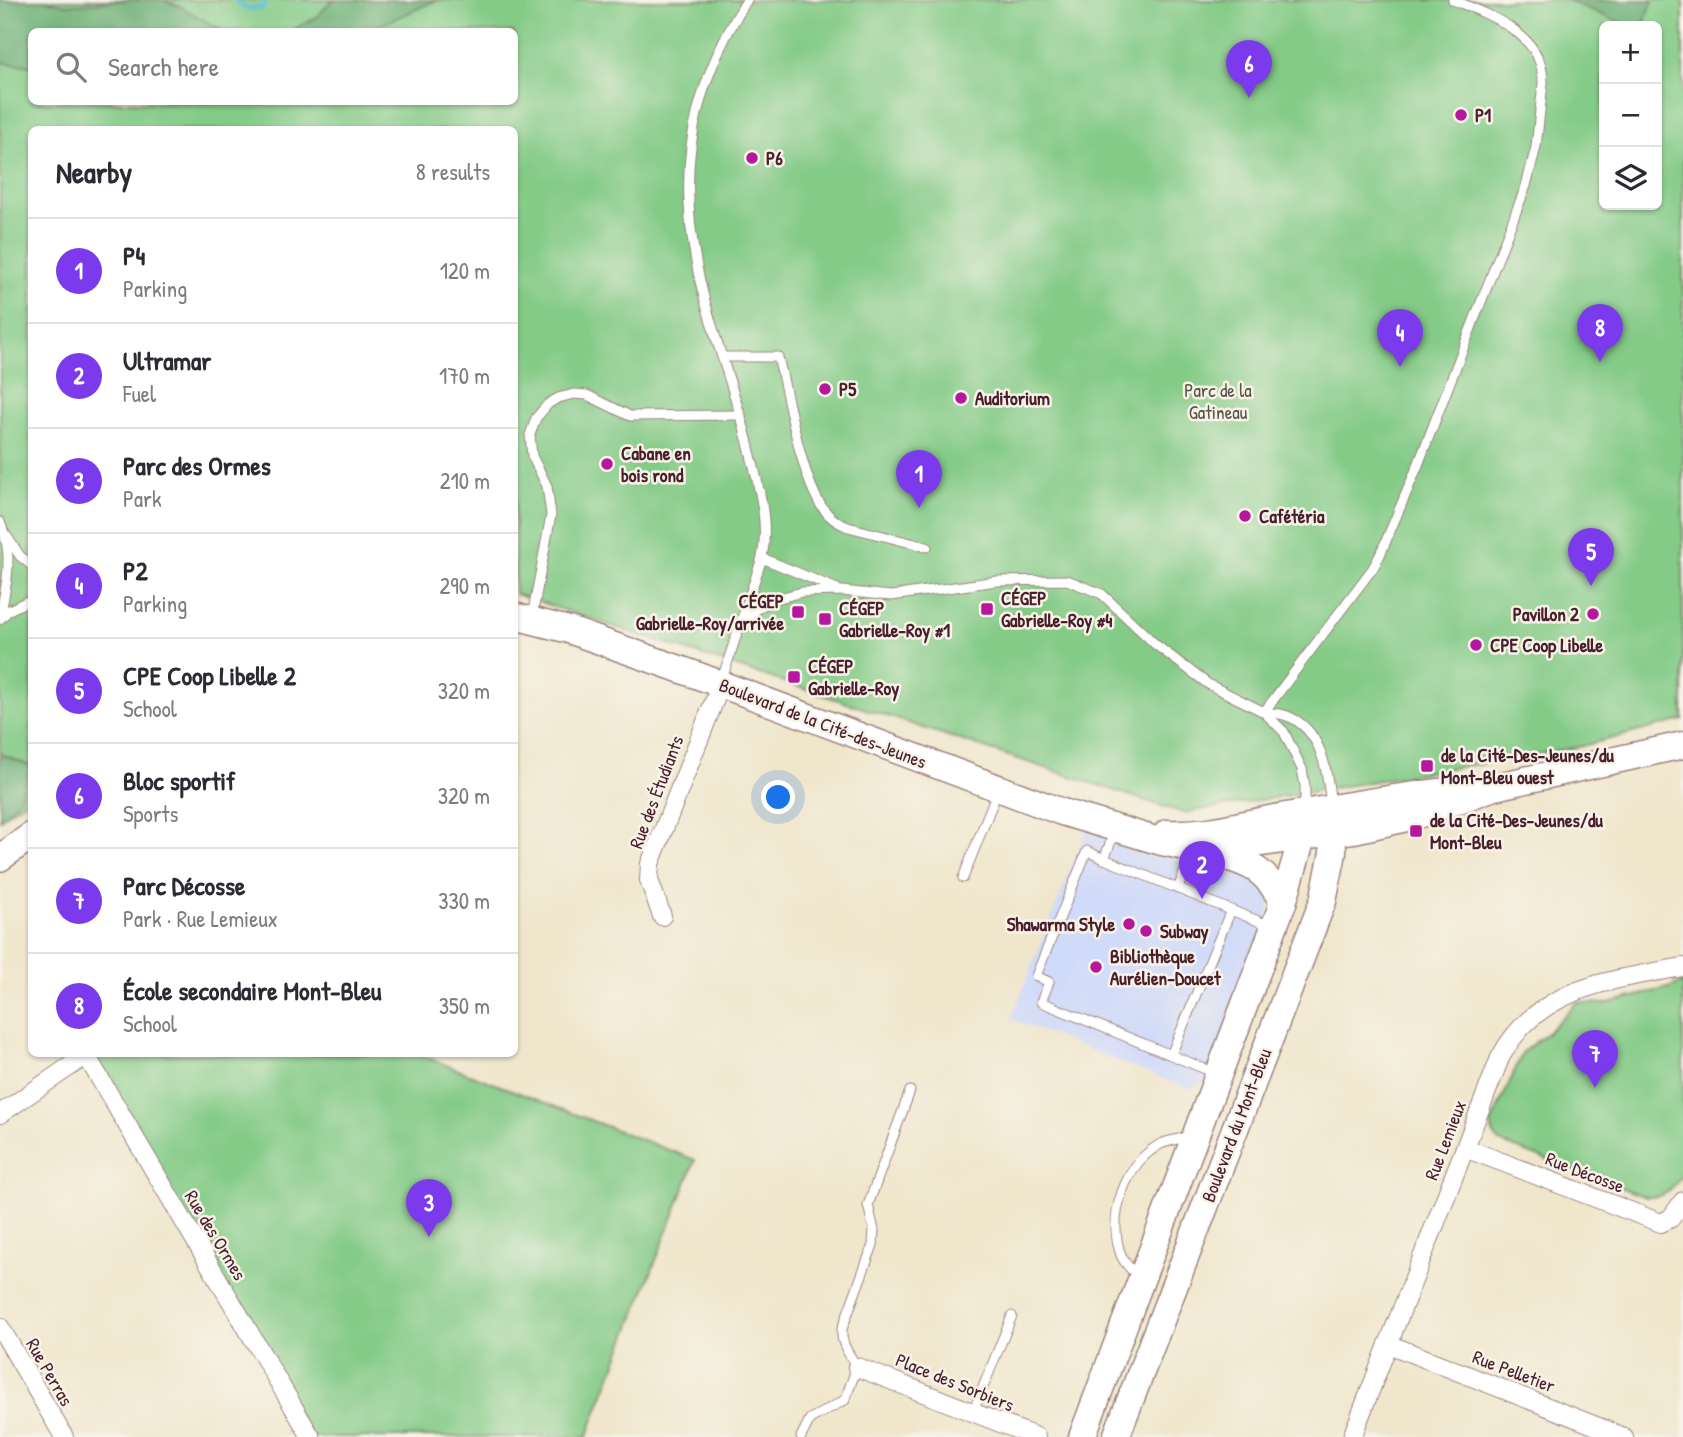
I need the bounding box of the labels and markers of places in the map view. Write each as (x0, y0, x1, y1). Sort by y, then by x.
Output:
pin: 6 (1226, 40, 1272, 98)
place label: P1 (1475, 102, 1491, 128)
marker: P1 (1453, 107, 1469, 123)
place label: P6 (766, 145, 783, 171)
marker: P6 (744, 150, 760, 166)
pin: 8 (1577, 304, 1623, 362)
pin: 4 (1377, 309, 1423, 367)
place label: P5 (839, 376, 857, 402)
marker: P5 (817, 381, 833, 397)
place label: Auditorium (975, 385, 1050, 411)
marker: Auditorium (953, 390, 969, 406)
place label: Cabane en bois rond (621, 440, 691, 488)
pin: 1 (896, 450, 942, 508)
marker: Cabane en bois rond (599, 456, 615, 472)
place label: Cafétéria (1259, 503, 1325, 529)
marker: Cafétéria (1237, 508, 1253, 524)
pin: 5 (1568, 528, 1614, 586)
place label: CÉGEP Gabrielle-Roy #4 (1001, 585, 1112, 634)
place label: CÉGEP Gabrielle-Roy/arrivée (636, 588, 784, 637)
place label: CÉGEP Gabrielle-Roy #1 (839, 595, 950, 644)
marker: CÉGEP Gabrielle-Roy #4 (979, 601, 995, 617)
place label: Pavillon 2 (1513, 601, 1579, 627)
marker: CÉGEP Gabrielle-Roy/arrivée (790, 604, 806, 620)
marker: Pavillon 2 (1585, 606, 1601, 622)
marker: CÉGEP Gabrielle-Roy #1 (817, 611, 833, 627)
place label: CPE Coop Libelle (1490, 632, 1603, 659)
marker: CPE Coop Libelle (1468, 637, 1484, 653)
place label: CÉGEP Gabrielle-Roy (808, 653, 899, 702)
marker: CÉGEP Gabrielle-Roy (786, 669, 802, 685)
place label: de la Cité-Des-Jeunes/du Mont-Bleu ouest (1441, 742, 1614, 790)
marker: de la Cité-Des-Jeunes/du Mont-Bleu ouest (1419, 758, 1435, 774)
place label: de la Cité-Des-Jeunes/du Mont-Bleu (1430, 807, 1603, 855)
marker: de la Cité-Des-Jeunes/du Mont-Bleu (1408, 823, 1424, 839)
pin: 2 (1179, 841, 1225, 899)
place label: Shawarma Style (1007, 911, 1115, 938)
marker: Shawarma Style (1121, 916, 1137, 932)
place label: Subway (1160, 918, 1208, 945)
marker: Subway (1138, 923, 1154, 939)
place label: Bibliothèque Aurélien-Doucet (1110, 943, 1222, 991)
marker: Bibliothèque Aurélien-Doucet (1088, 959, 1104, 975)
pin: 7 (1572, 1030, 1618, 1088)
pin: 3 (406, 1179, 452, 1237)

